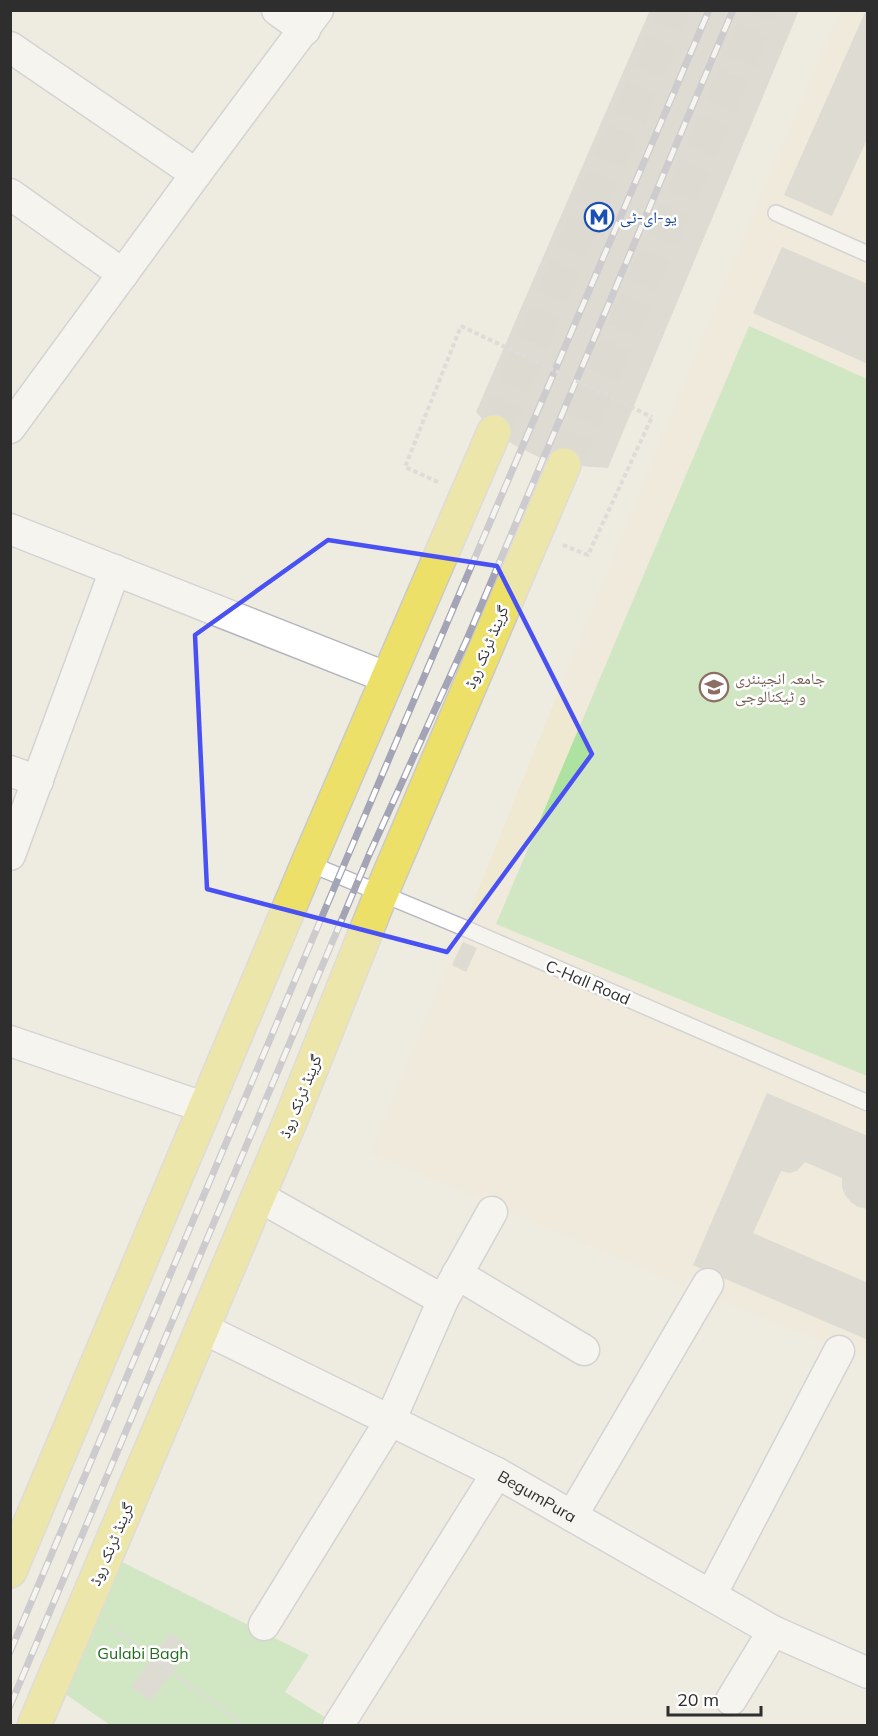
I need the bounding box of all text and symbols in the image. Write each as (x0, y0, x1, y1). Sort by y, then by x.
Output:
metro station icon: یو-ای-ٹی (583, 201, 615, 233)
place label: یو-ای-ٹی (620, 207, 677, 228)
street label: گرینڈ ٹرنک روڈ (460, 602, 513, 692)
place label: جامعہ انجینئری و ٹیکنالوجی (735, 668, 825, 707)
school or university icon: جامعہ انجینئری و ٹیکنالوجی (698, 671, 730, 703)
street label: C-Hall Road (543, 955, 633, 1009)
street label: گرینڈ ٹرنک روڈ (274, 1051, 326, 1141)
street label: BegumPura (494, 1466, 580, 1526)
street label: گرینڈ ٹرنک روڈ (85, 1499, 138, 1589)
park label: Gulabi Bagh (97, 1643, 189, 1663)
scale bar (668, 1679, 761, 1717)
text: 20 m (677, 1688, 719, 1711)

